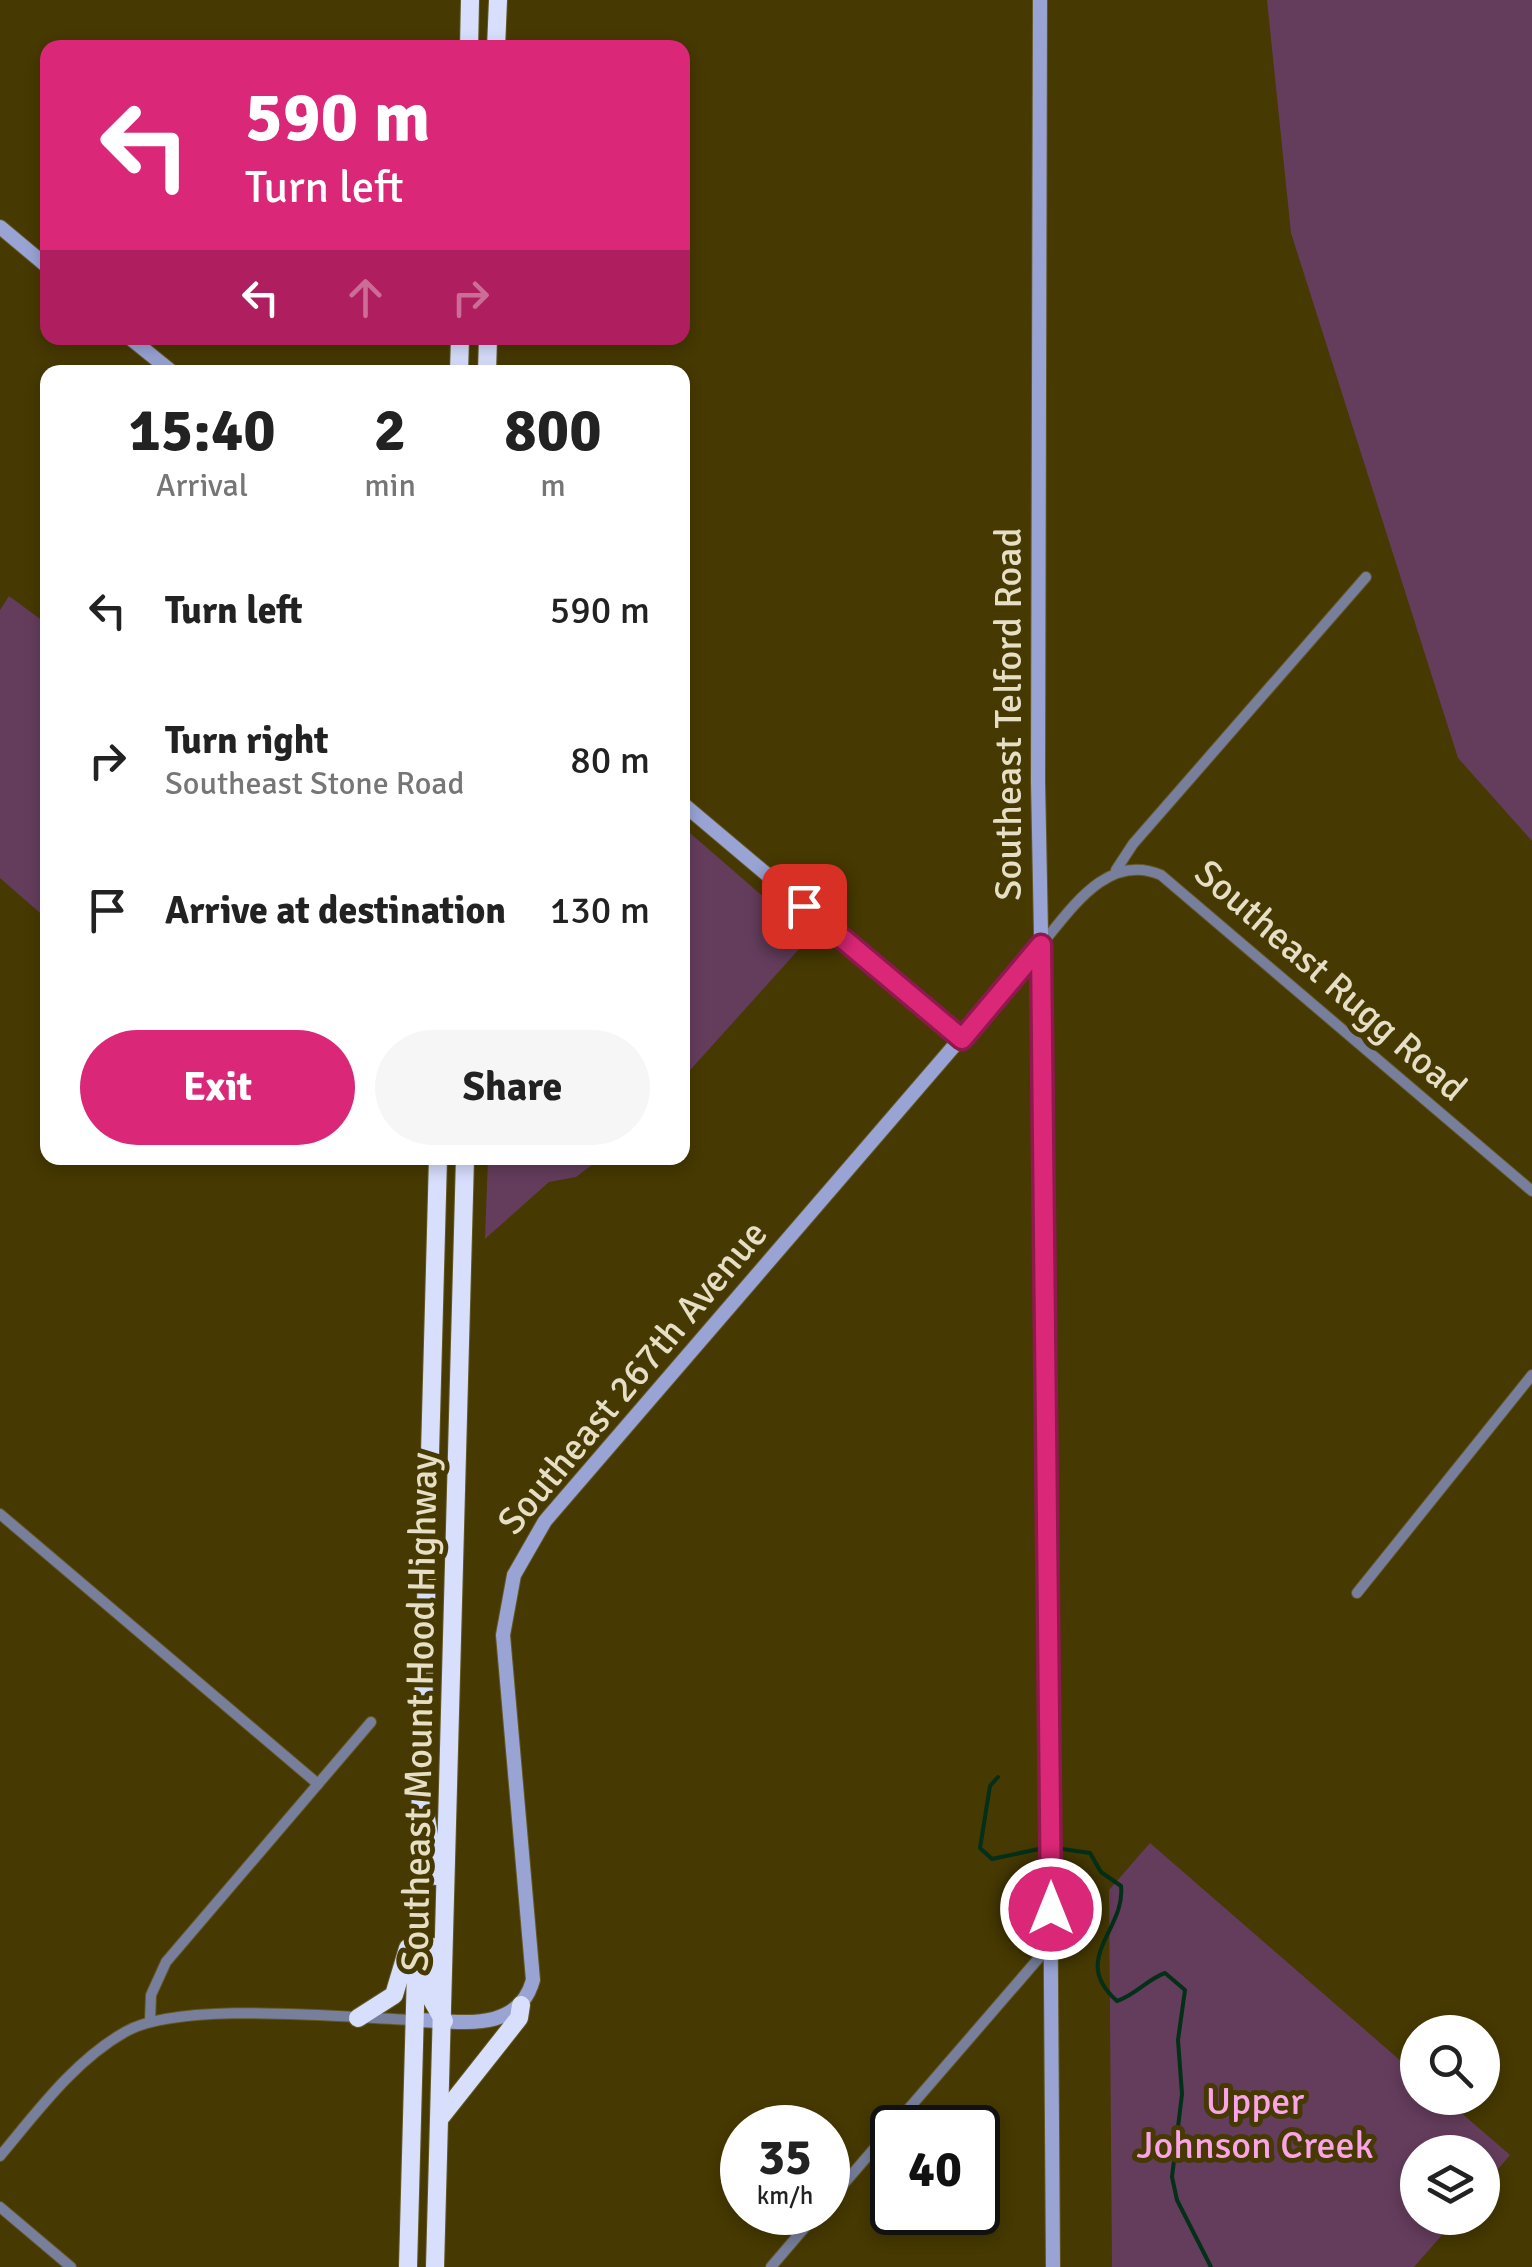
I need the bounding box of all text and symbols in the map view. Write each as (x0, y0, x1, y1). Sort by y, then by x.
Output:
text: 590 m (245, 74, 430, 160)
icon: left (80, 80, 210, 210)
text: Turn left (245, 160, 404, 215)
icon: left (233, 270, 288, 325)
icon: ahead (338, 270, 393, 325)
icon: right (443, 270, 498, 325)
text: 15:40 (128, 394, 276, 468)
text: 2 (374, 394, 406, 468)
text: 800 (504, 394, 602, 468)
text: Arrival (156, 466, 248, 505)
text: min (364, 466, 416, 505)
text: m (540, 466, 566, 505)
street label: Southeast Telford Road (985, 527, 1032, 901)
icon: left (80, 583, 135, 638)
text: Turn left (165, 587, 303, 634)
text: 590 m (550, 587, 650, 634)
text: Turn right (165, 717, 329, 764)
icon: right (80, 733, 135, 788)
text: 80 m (570, 737, 650, 784)
text: Southeast Stone Road (165, 764, 464, 803)
street label: Southeast Rugg Road (1185, 850, 1476, 1111)
pin (762, 864, 847, 949)
icon: arrive (777, 879, 832, 934)
icon: arrive (80, 883, 135, 938)
text: Arrive at destination (165, 887, 506, 934)
text: 130 m (550, 887, 650, 934)
button: Exit (80, 1030, 355, 1145)
button: Share (375, 1030, 650, 1145)
street label: Southeast 267th Avenue (487, 1211, 777, 1544)
street label: Southeast Mount Hood Highway (391, 1452, 448, 1972)
position arrow (999, 1857, 1103, 1961)
map controls (1400, 2015, 1500, 2235)
button: search (1400, 2015, 1500, 2115)
park label: Upper Johnson Creek (1136, 2078, 1374, 2169)
speed limit sign: 40 (870, 2105, 1000, 2235)
text: 35 (758, 2127, 812, 2189)
button: layers (1400, 2135, 1500, 2235)
text: km/h (757, 2180, 813, 2211)

